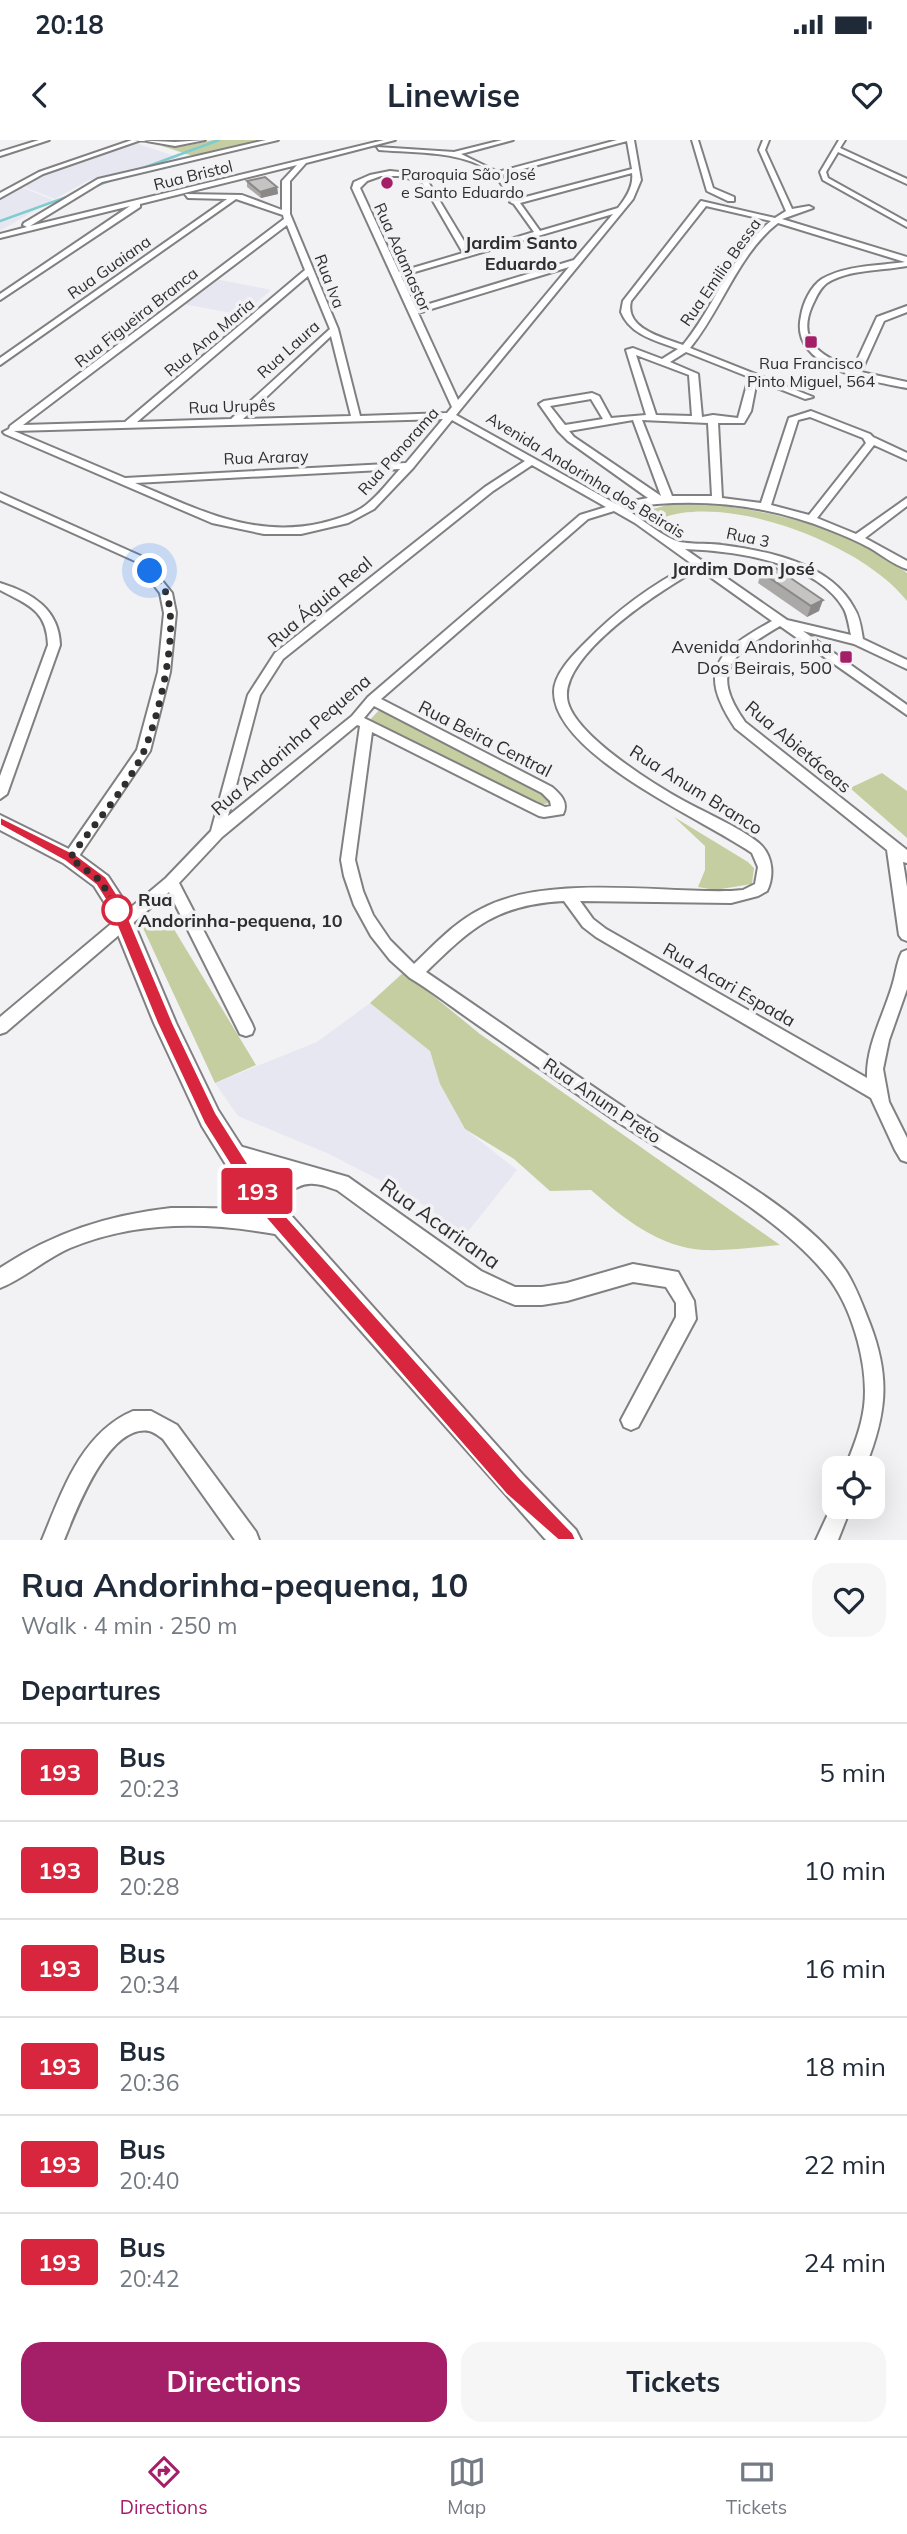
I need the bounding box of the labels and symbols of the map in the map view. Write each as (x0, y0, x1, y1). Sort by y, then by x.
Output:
street label: Rua Bristol (151, 156, 235, 194)
place label: Paroquia São José e Santo Eduardo (401, 164, 536, 202)
marker: Paroquia São José e Santo Eduardo (379, 175, 395, 191)
street label: Rua Adamastor (370, 200, 436, 315)
street label: Rua Emilio Bessa (675, 214, 765, 330)
street label: Rua Guaiana (64, 231, 154, 303)
district label: Jardim Santo Eduardo (465, 231, 577, 275)
street label: Rua Iva (311, 251, 349, 311)
street label: Rua Figueira Branca (70, 263, 202, 371)
street label: Rua Ana Maria (160, 293, 258, 381)
street label: Rua Laura (253, 316, 323, 382)
marker: Rua Francisco Pinto Miguel, 564 (803, 334, 819, 350)
place label: Rua Francisco Pinto Miguel, 564 (747, 353, 875, 391)
street label: Rua Urupês (188, 394, 276, 418)
street label: Rua Panorama (353, 403, 443, 499)
street label: Avenida Andorinha dos Beirais (483, 408, 689, 542)
street label: Rua Araray (223, 446, 309, 468)
street label: Rua 3 (725, 523, 771, 551)
street label: Rua Águia Real (263, 551, 377, 652)
your location (132, 553, 167, 588)
district label: Jardim Dom José (671, 557, 815, 580)
place label: Avenida Andorinha Dos Beirais, 500 (671, 635, 832, 679)
marker: Avenida Andorinha Dos Beirais, 500 (838, 649, 854, 665)
street label: Rua Andorinha Pequena (206, 669, 375, 820)
street label: Rua Beira Central (415, 695, 556, 782)
street label: Rua Abietáceas (740, 695, 856, 798)
street label: Rua Anum Branco (626, 740, 767, 840)
place label: Rua Andorinha-pequena, 10 (138, 888, 343, 932)
marker: Rua Andorinha-pequena, 10 (102, 895, 132, 925)
street label: Rua Acari Espada (659, 937, 800, 1032)
street label: Rua Anum Preto (539, 1053, 666, 1148)
line badge: 193 (217, 1168, 297, 1214)
street label: Rua Acarirana (376, 1172, 506, 1274)

